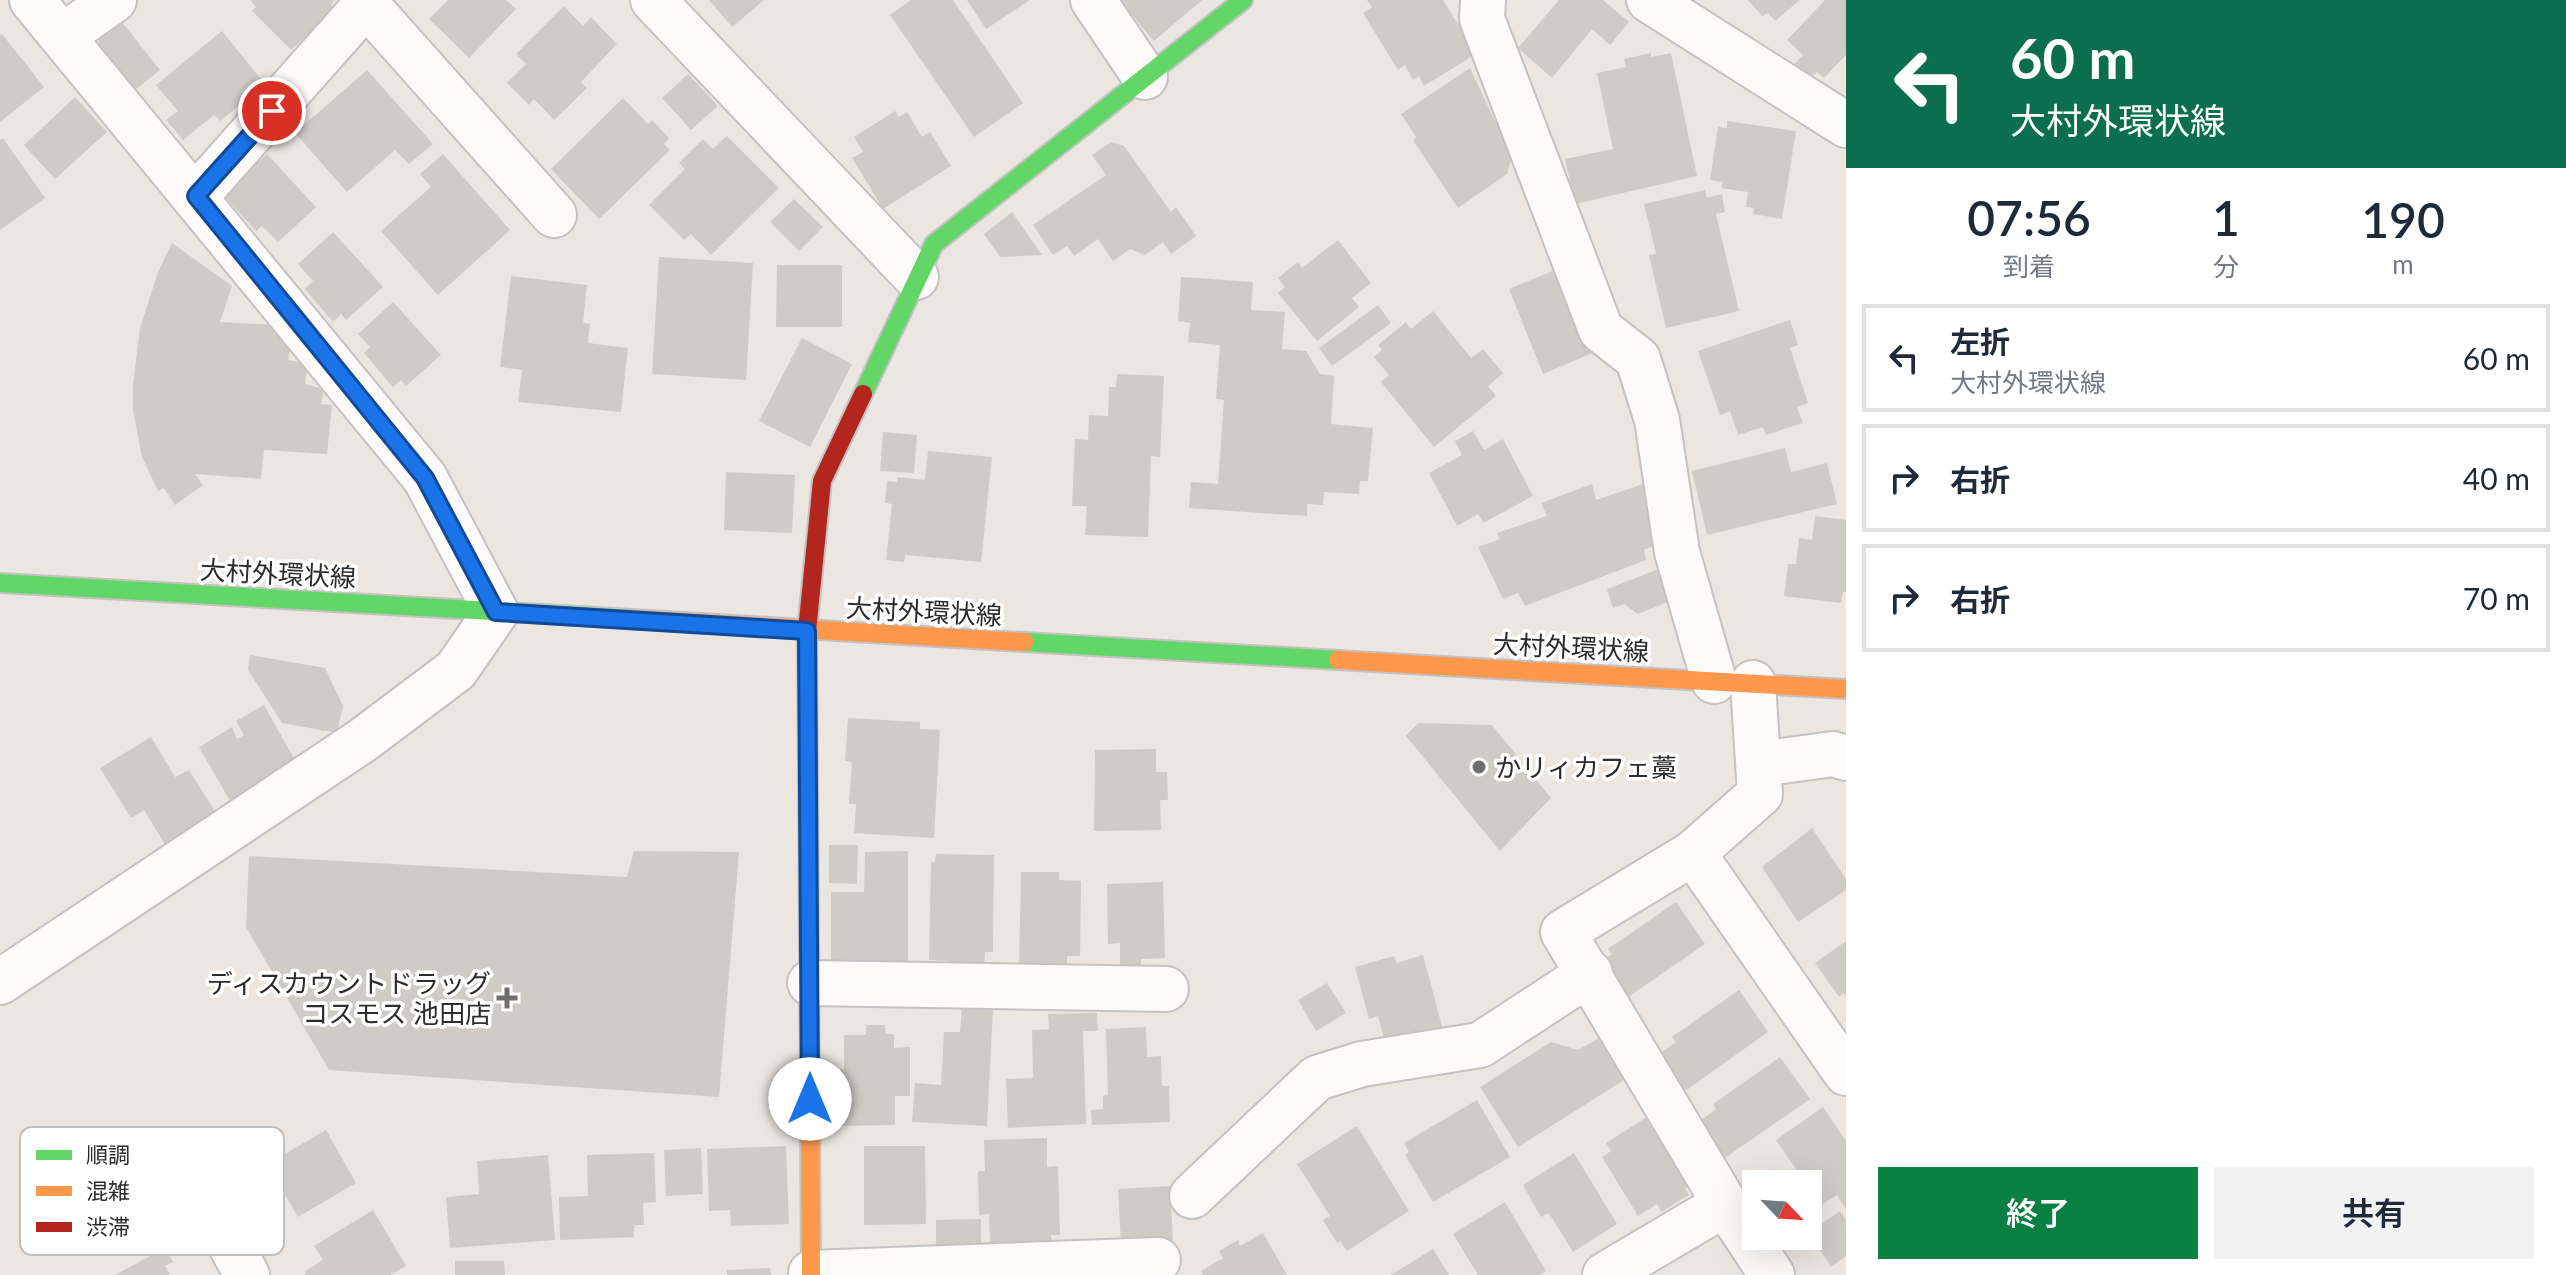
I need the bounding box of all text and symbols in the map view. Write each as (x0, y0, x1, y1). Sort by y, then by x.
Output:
text: 60 m (2010, 24, 2135, 91)
icon: left (1878, 32, 1982, 136)
pin (238, 77, 306, 145)
icon: arrive (250, 89, 294, 133)
text: 大村外環状線 (2010, 98, 2226, 142)
text: 07:56 (1967, 189, 2091, 246)
text: 1 (2212, 189, 2240, 246)
text: 190 (2361, 191, 2445, 248)
text: m (2392, 248, 2414, 280)
text: 到着 (2003, 250, 2055, 282)
text: 分 (2213, 250, 2239, 282)
text: 左折 (1950, 323, 2010, 359)
icon: left (1882, 336, 1926, 380)
text: 60 m (2463, 340, 2530, 376)
text: 大村外環状線 (1950, 366, 2106, 398)
icon: right (1882, 456, 1926, 500)
text: 40 m (2463, 460, 2530, 496)
text: 右折 (1950, 461, 2010, 497)
street label: 大村外環状線 (199, 553, 357, 593)
icon: right (1882, 576, 1926, 620)
text: 70 m (2463, 580, 2530, 616)
text: 右折 (1950, 581, 2010, 617)
street label: 大村外環状線 (845, 591, 1003, 631)
street label: 大村外環状線 (1492, 627, 1650, 667)
place label: かリィカフェ藁 (1495, 751, 1677, 783)
marker: かリィカフェ藁 (1470, 758, 1488, 776)
place label: ディスカウントドラッグ コスモス 池田店 (207, 967, 491, 1029)
marker: ディスカウントドラッグ コスモス 池田店 (498, 989, 516, 1007)
position arrow (768, 1057, 852, 1141)
legend (20, 1127, 284, 1255)
text: 順調 (86, 1141, 130, 1168)
button: 終了 (1878, 1167, 2198, 1259)
button: 共有 (2214, 1167, 2534, 1259)
north arrow (1742, 1170, 1822, 1250)
map controls (1742, 1170, 1822, 1250)
text: 混雑 (86, 1177, 130, 1204)
text: 渋滞 (86, 1213, 130, 1240)

